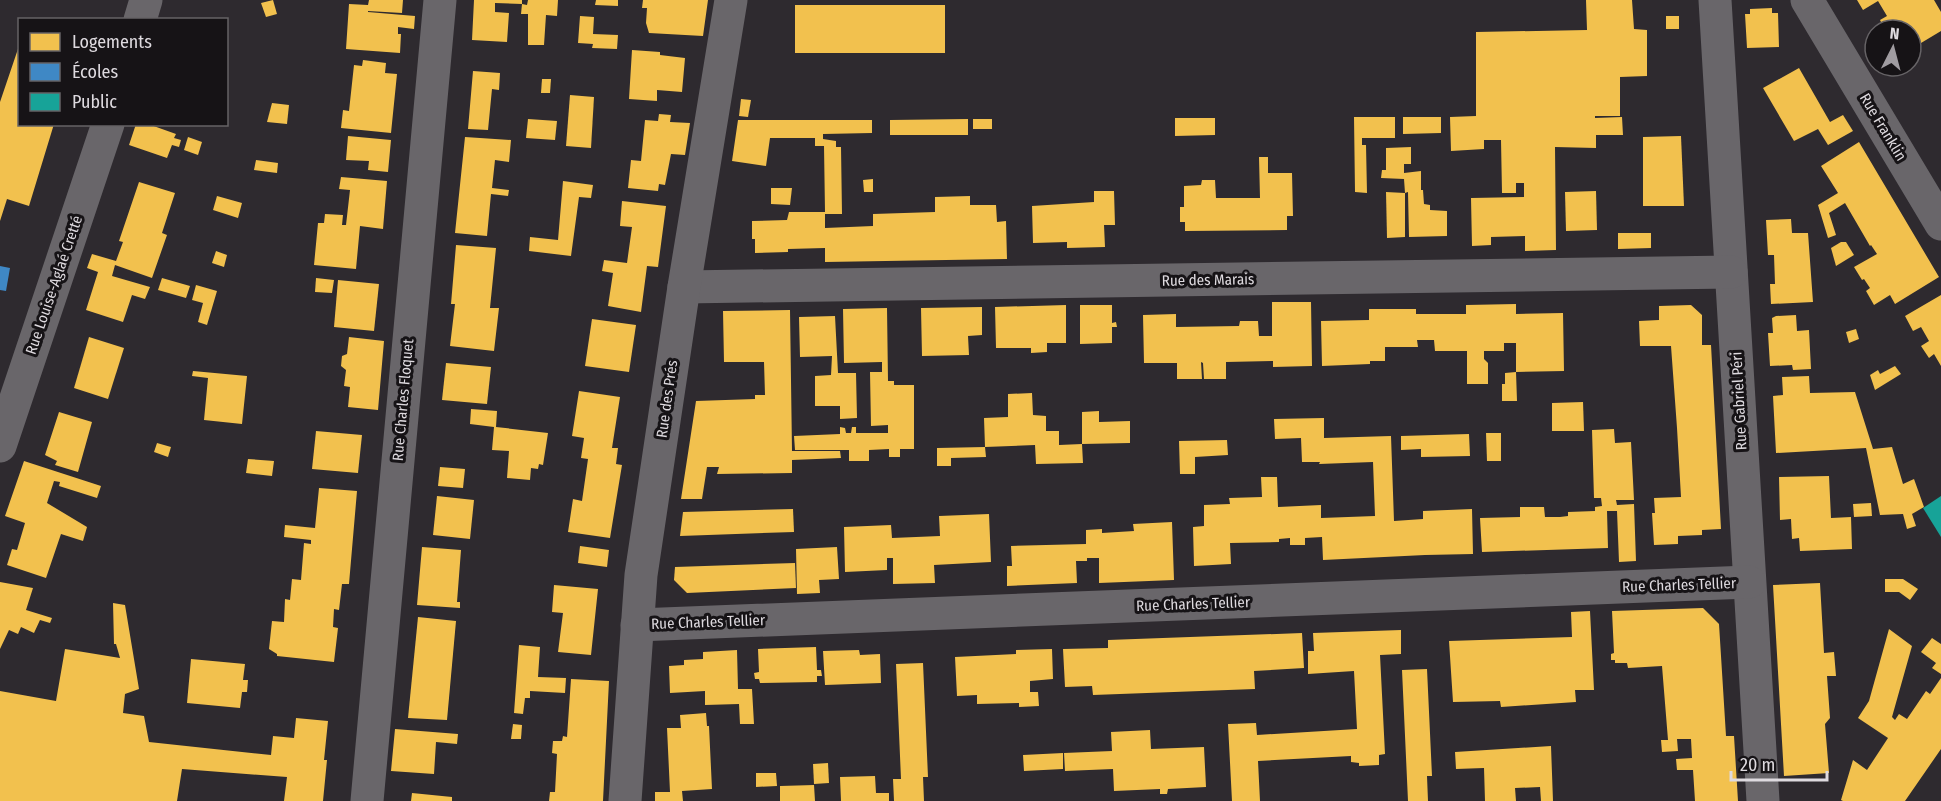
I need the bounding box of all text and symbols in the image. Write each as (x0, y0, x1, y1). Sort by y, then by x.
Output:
legend (18, 18, 228, 126)
north arrow (1863, 18, 1923, 78)
text: N (1889, 24, 1900, 44)
text: Logements (72, 31, 152, 53)
text: Écoles (72, 60, 118, 83)
street label: Rue Franklin (1856, 90, 1910, 164)
text: Public (72, 91, 117, 113)
street label: Rue Louise-Aglaé Cretté (22, 213, 86, 357)
street label: Rue des Marais (1162, 270, 1254, 290)
street label: Rue Charles Floquet (389, 338, 417, 462)
street label: Rue Gabriel Péri (1727, 351, 1751, 451)
street label: Rue des Prés (653, 359, 681, 439)
street label: Rue Charles Tellier (1622, 574, 1737, 596)
street label: Rue Charles Tellier (1136, 593, 1251, 615)
street label: Rue Charles Tellier (651, 611, 766, 633)
scale bar (1731, 744, 1827, 782)
text: 20 m (1740, 754, 1775, 776)

